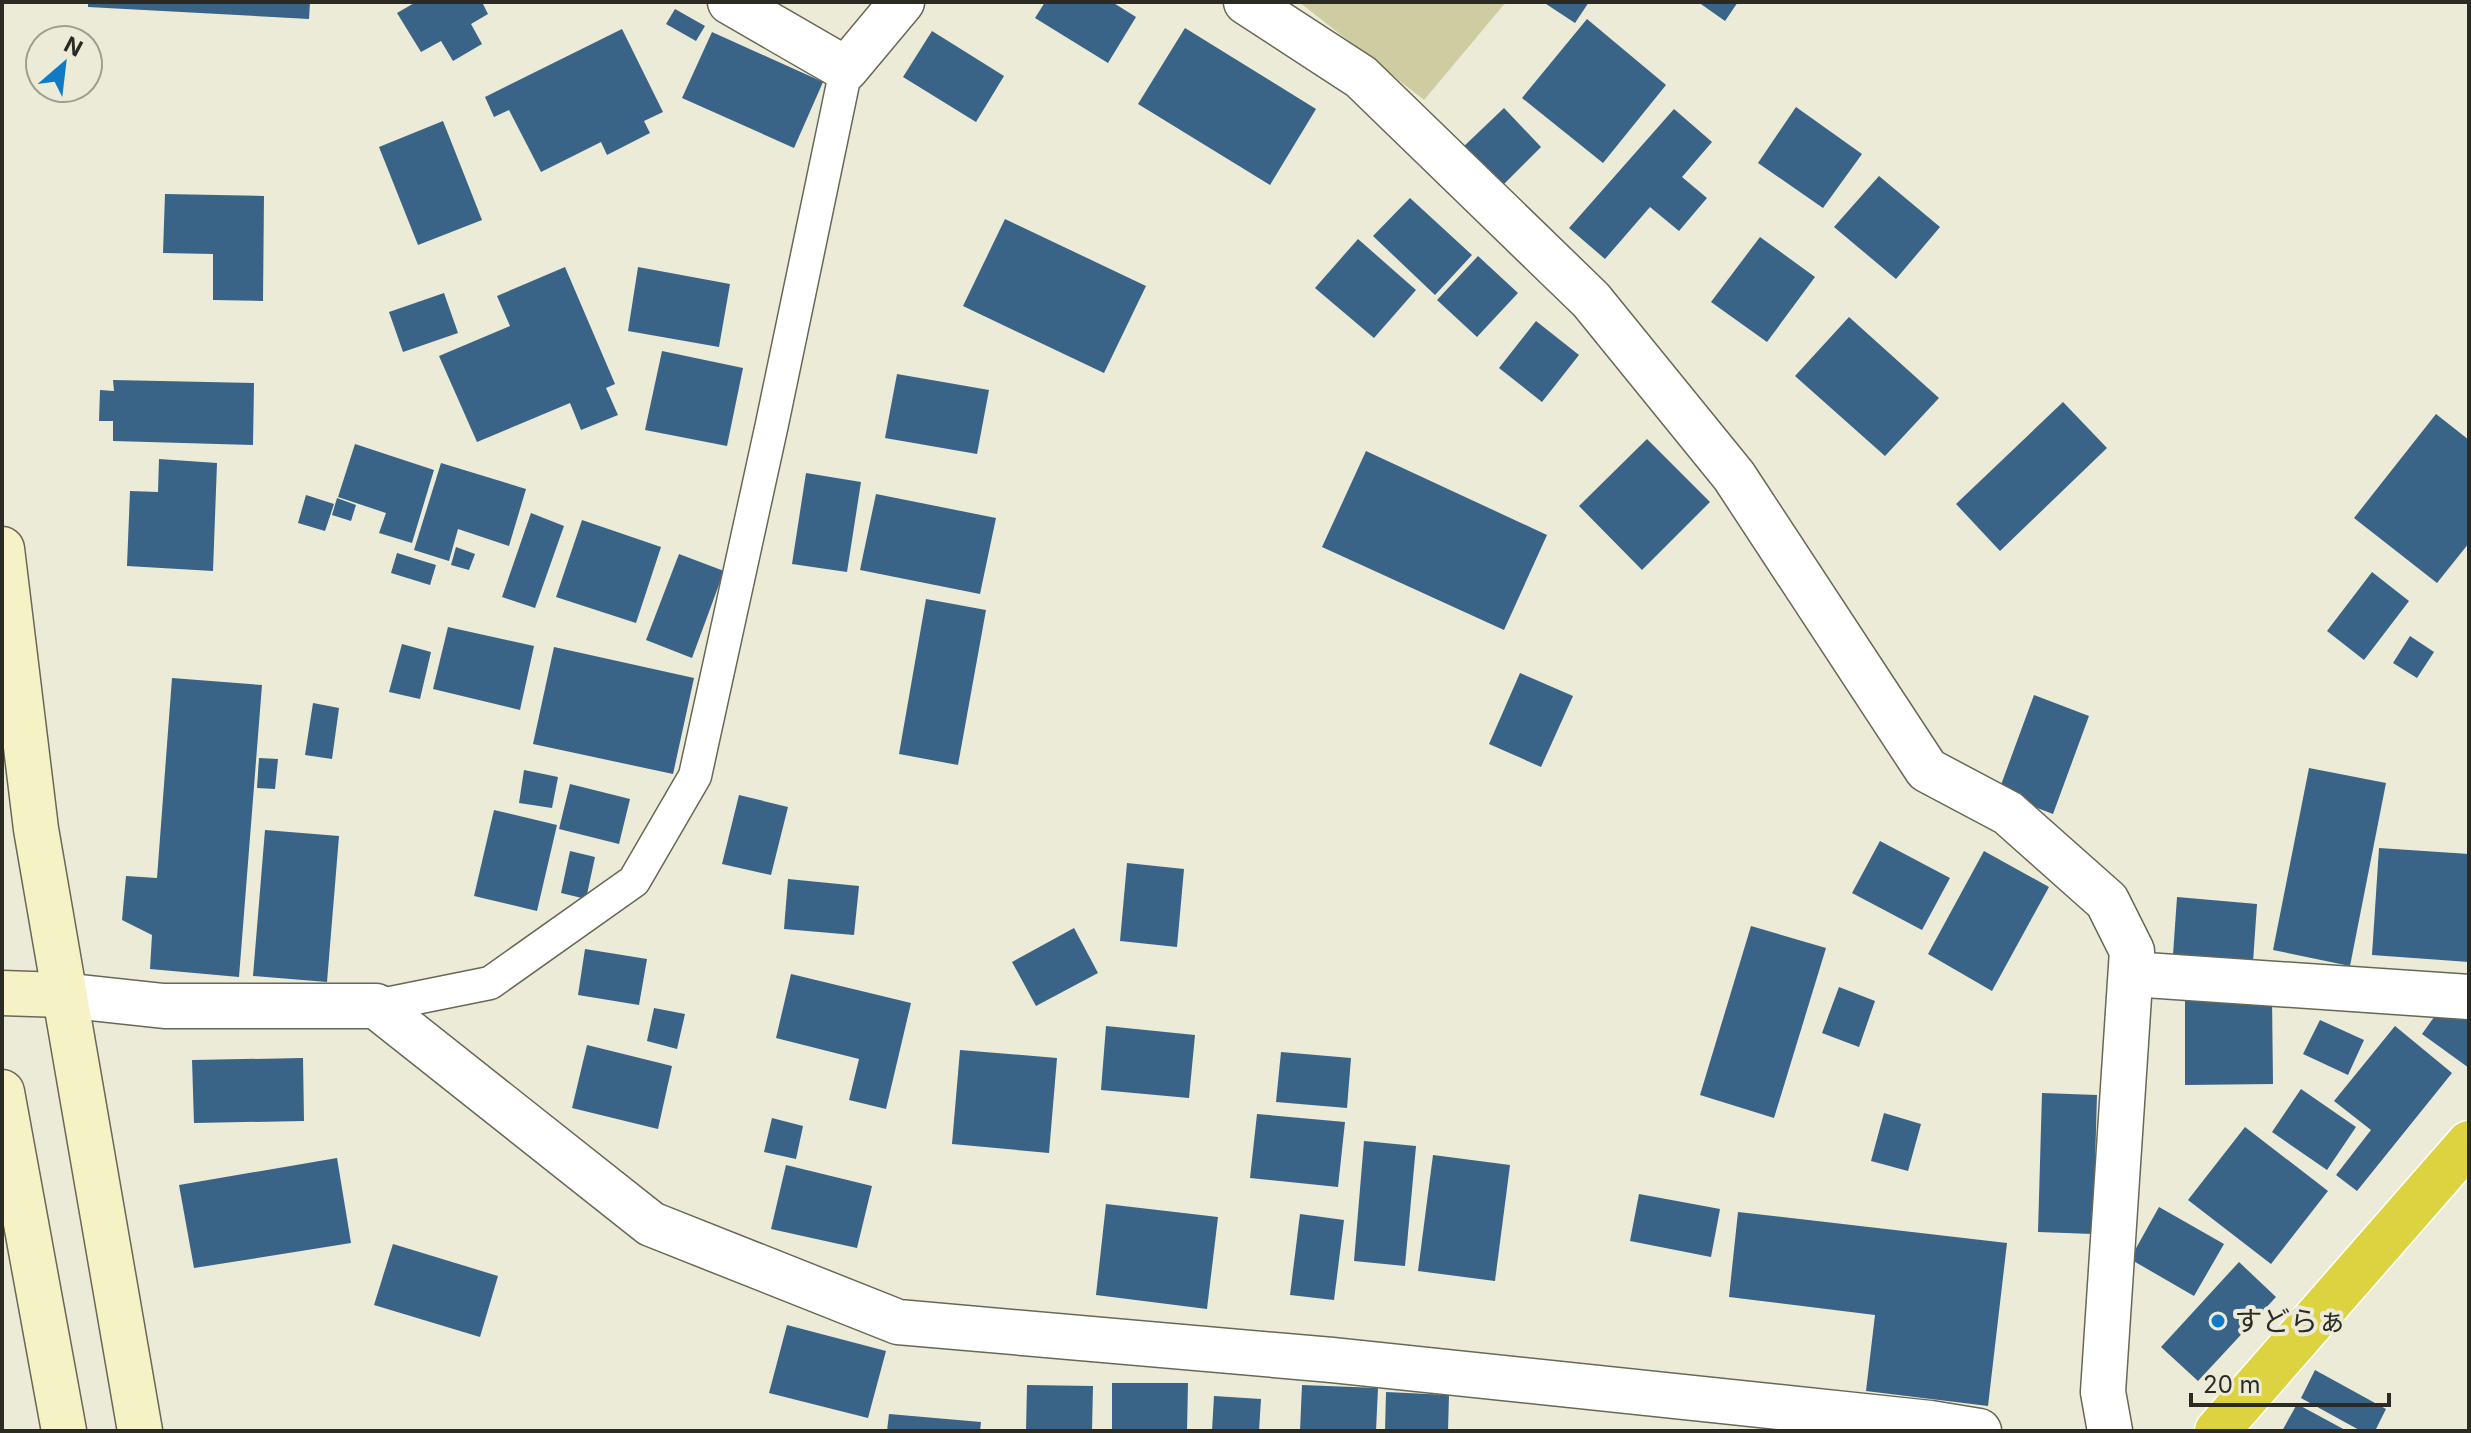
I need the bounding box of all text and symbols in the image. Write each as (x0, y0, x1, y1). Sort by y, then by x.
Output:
north arrow (24, 24, 104, 104)
text: N (60, 31, 87, 62)
place label: すどらぁ (2234, 1304, 2346, 1338)
marker: すどらぁ (2209, 1312, 2227, 1330)
scale bar (2191, 1357, 2389, 1407)
text: 20 m (2203, 1370, 2261, 1399)

